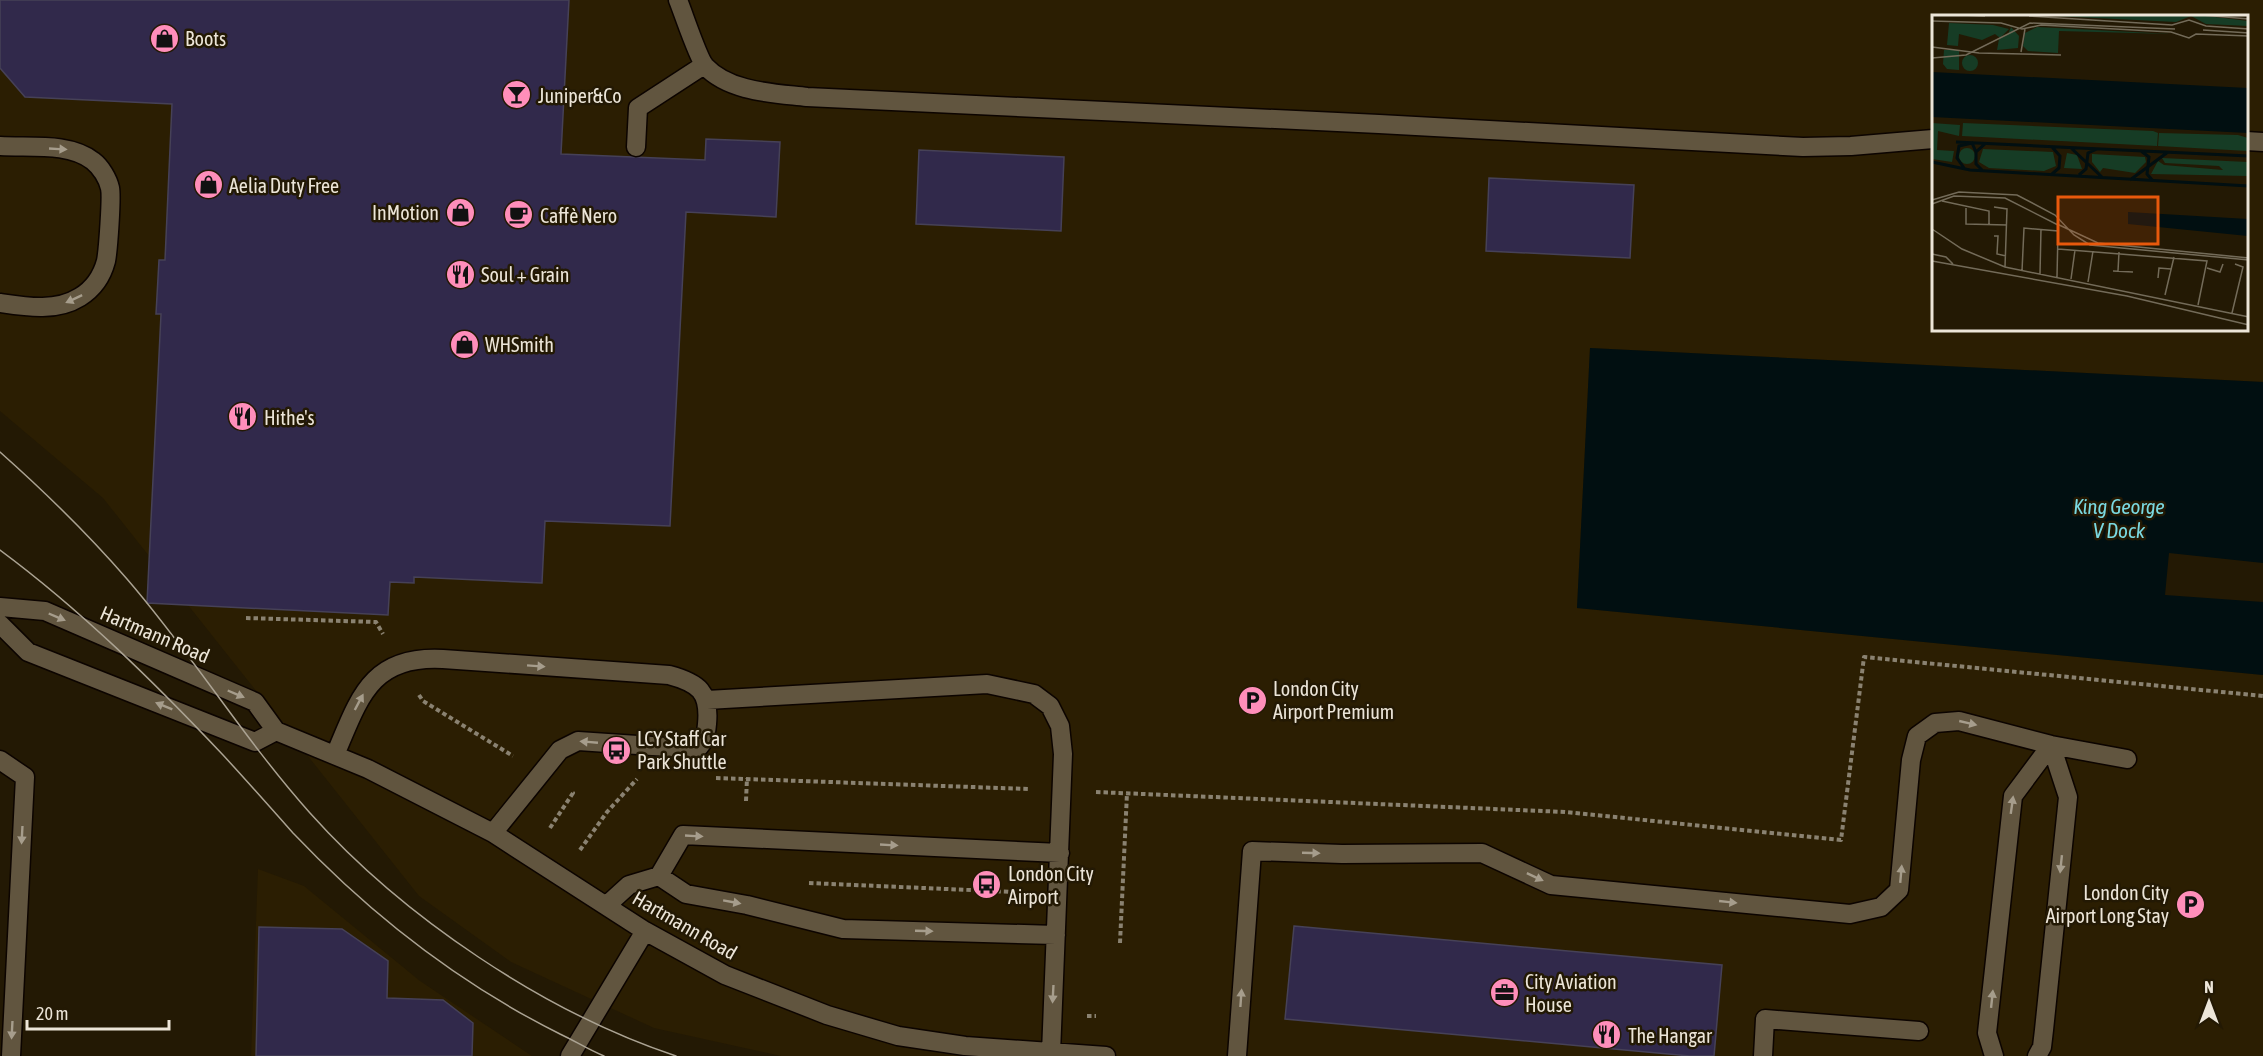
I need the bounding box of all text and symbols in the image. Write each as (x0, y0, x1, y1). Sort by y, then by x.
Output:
inset map (1932, 15, 2248, 332)
shop icon: Boots (148, 22, 180, 54)
place label: Boots (185, 27, 226, 50)
bar icon: Juniper&Co (501, 79, 533, 111)
place label: Juniper&Co (538, 84, 622, 107)
one-way arrow (49, 145, 68, 154)
shop icon: Aelia Duty Free (192, 169, 224, 201)
place label: Aelia Duty Free (229, 174, 339, 197)
shop icon: InMotion (444, 196, 476, 228)
cafe icon: Caffè Nero (503, 199, 535, 231)
place label: InMotion (372, 201, 439, 224)
place label: Caffè Nero (540, 204, 617, 227)
restaurant icon: Soul + Grain (444, 258, 476, 290)
place label: Soul + Grain (481, 263, 569, 286)
one-way arrow (66, 295, 83, 304)
shop icon: WHSmith (448, 328, 480, 360)
place label: WHSmith (485, 333, 554, 356)
restaurant icon: Hithe's (227, 401, 259, 433)
place label: Hithe's (264, 406, 315, 429)
water label: King George V Dock (2073, 494, 2165, 542)
street label: Hartmann Road (97, 601, 213, 667)
one-way arrow (49, 612, 66, 621)
one-way arrow (526, 661, 545, 670)
place label: London City Airport Premium (1273, 677, 1394, 723)
parking icon: London City Airport Premium (1236, 684, 1268, 716)
one-way arrow (228, 689, 246, 699)
one-way arrow (354, 693, 364, 710)
one-way arrow (155, 701, 173, 711)
one-way arrow (1959, 719, 1978, 728)
place label: LCY Staff Car Park Shuttle (637, 727, 727, 773)
bus stop icon: LCY Staff Car Park Shuttle (600, 734, 632, 766)
one-way arrow (579, 737, 598, 747)
one-way arrow (2008, 795, 2017, 814)
one-way arrow (17, 826, 26, 845)
one-way arrow (685, 832, 704, 841)
one-way arrow (880, 841, 899, 850)
one-way arrow (1301, 848, 1320, 858)
one-way arrow (2056, 854, 2066, 873)
place label: London City Airport (1008, 862, 1094, 908)
one-way arrow (1896, 865, 1906, 884)
bus stop icon: London City Airport (971, 868, 1003, 900)
one-way arrow (1527, 873, 1544, 882)
place label: London City Airport Long Stay (2046, 881, 2169, 927)
street label: Hartmann Road (629, 886, 741, 964)
parking icon: London City Airport Long Stay (2174, 888, 2206, 920)
one-way arrow (1719, 897, 1738, 907)
one-way arrow (722, 898, 741, 907)
one-way arrow (914, 926, 933, 936)
place label: City Aviation House (1525, 970, 1617, 1016)
north arrow (2179, 972, 2239, 1032)
office icon: City Aviation House (1488, 976, 1520, 1008)
text: N (2204, 978, 2214, 996)
one-way arrow (1049, 984, 1058, 1003)
one-way arrow (1236, 988, 1245, 1007)
one-way arrow (1987, 989, 1997, 1008)
scale bar (27, 993, 170, 1031)
text: 20 m (36, 1003, 68, 1024)
restaurant icon: The Hangar (1591, 1019, 1623, 1051)
one-way arrow (8, 1021, 17, 1040)
place label: The Hangar (1628, 1024, 1713, 1047)

